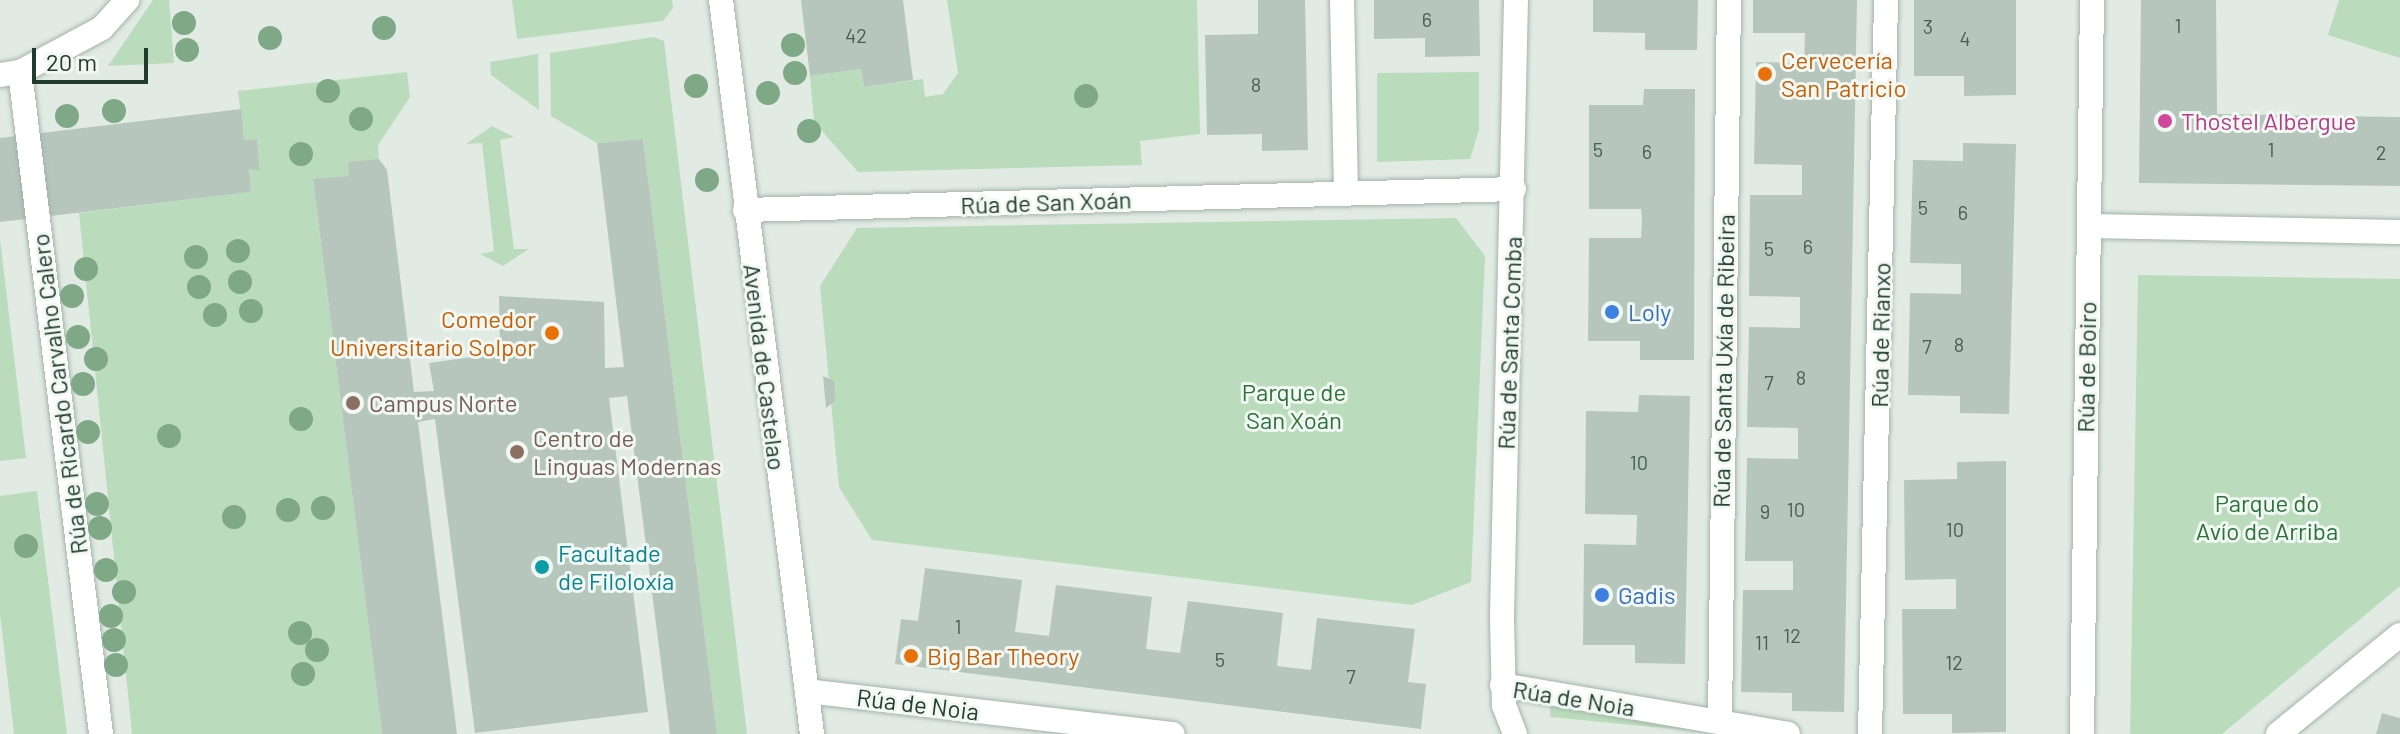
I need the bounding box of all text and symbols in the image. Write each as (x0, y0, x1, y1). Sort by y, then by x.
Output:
house number: 6 (1422, 7, 1432, 31)
house number: 1 (2175, 13, 2181, 37)
house number: 3 (1923, 14, 1933, 38)
house number: 42 (845, 23, 867, 47)
house number: 4 (1959, 26, 1971, 50)
scale bar (36, 32, 152, 82)
place label: Cervecería San Patricio (1781, 46, 1907, 102)
text: 20 m (46, 47, 97, 76)
marker: Cervecería San Patricio (1756, 65, 1774, 83)
house number: 8 (1251, 72, 1261, 96)
place label: Thostel Albergue (2181, 107, 2356, 135)
marker: Thostel Albergue (2156, 112, 2174, 130)
house number: 5 (1593, 137, 1603, 161)
house number: 1 (2268, 137, 2274, 161)
house number: 6 (1642, 139, 1652, 163)
house number: 2 (2376, 140, 2386, 164)
street label: Rúa de San Xoán (960, 185, 1132, 219)
house number: 5 (1918, 195, 1928, 219)
house number: 6 (1958, 200, 1968, 224)
street label: Rúa de Santa Uxía de Ribeira (1706, 214, 1740, 508)
street label: Rúa de Ricardo Carvalho Calero (25, 232, 93, 556)
house number: 6 (1803, 234, 1813, 258)
street label: Rúa de Santa Comba (1491, 236, 1527, 450)
house number: 5 (1764, 236, 1774, 260)
street label: Avenida de Castelao (738, 262, 792, 472)
street label: Rúa de Rianxo (1864, 262, 1896, 408)
place label: Loly (1628, 298, 1671, 326)
street label: Rúa de Boiro (2070, 301, 2102, 433)
marker: Loly (1603, 303, 1621, 321)
place label: Comedor Universitario Solpor (330, 305, 536, 361)
marker: Comedor Universitario Solpor (543, 324, 561, 342)
house number: 8 (1954, 332, 1964, 356)
house number: 7 (1922, 334, 1932, 358)
house number: 8 (1796, 365, 1806, 389)
house number: 7 (1764, 370, 1774, 394)
park label: Parque de San Xoán (1242, 378, 1346, 434)
place label: Campus Norte (369, 389, 518, 417)
marker: Campus Norte (344, 394, 362, 412)
place label: Centro de Linguas Modernas (533, 424, 722, 480)
marker: Centro de Linguas Modernas (508, 443, 526, 461)
house number: 10 (1630, 450, 1648, 474)
park label: Parque do Avío de Arriba (2196, 489, 2338, 545)
house number: 10 (1787, 497, 1805, 521)
house number: 9 (1760, 499, 1770, 523)
house number: 10 (1946, 517, 1964, 541)
place label: Facultade de Filoloxía (558, 539, 674, 595)
marker: Facultade de Filoloxía (533, 558, 551, 576)
place label: Gadis (1618, 581, 1676, 609)
marker: Gadis (1593, 586, 1611, 604)
house number: 1 (955, 614, 961, 638)
house number: 12 (1783, 623, 1801, 647)
house number: 11 (1755, 630, 1769, 654)
place label: Big Bar Theory (927, 642, 1079, 670)
marker: Big Bar Theory (902, 647, 920, 665)
house number: 5 (1215, 647, 1225, 671)
house number: 12 (1945, 650, 1963, 674)
house number: 7 (1346, 664, 1356, 688)
street label: Rúa de Noia (1511, 674, 1637, 722)
street label: Rúa de Noia (855, 682, 981, 726)

